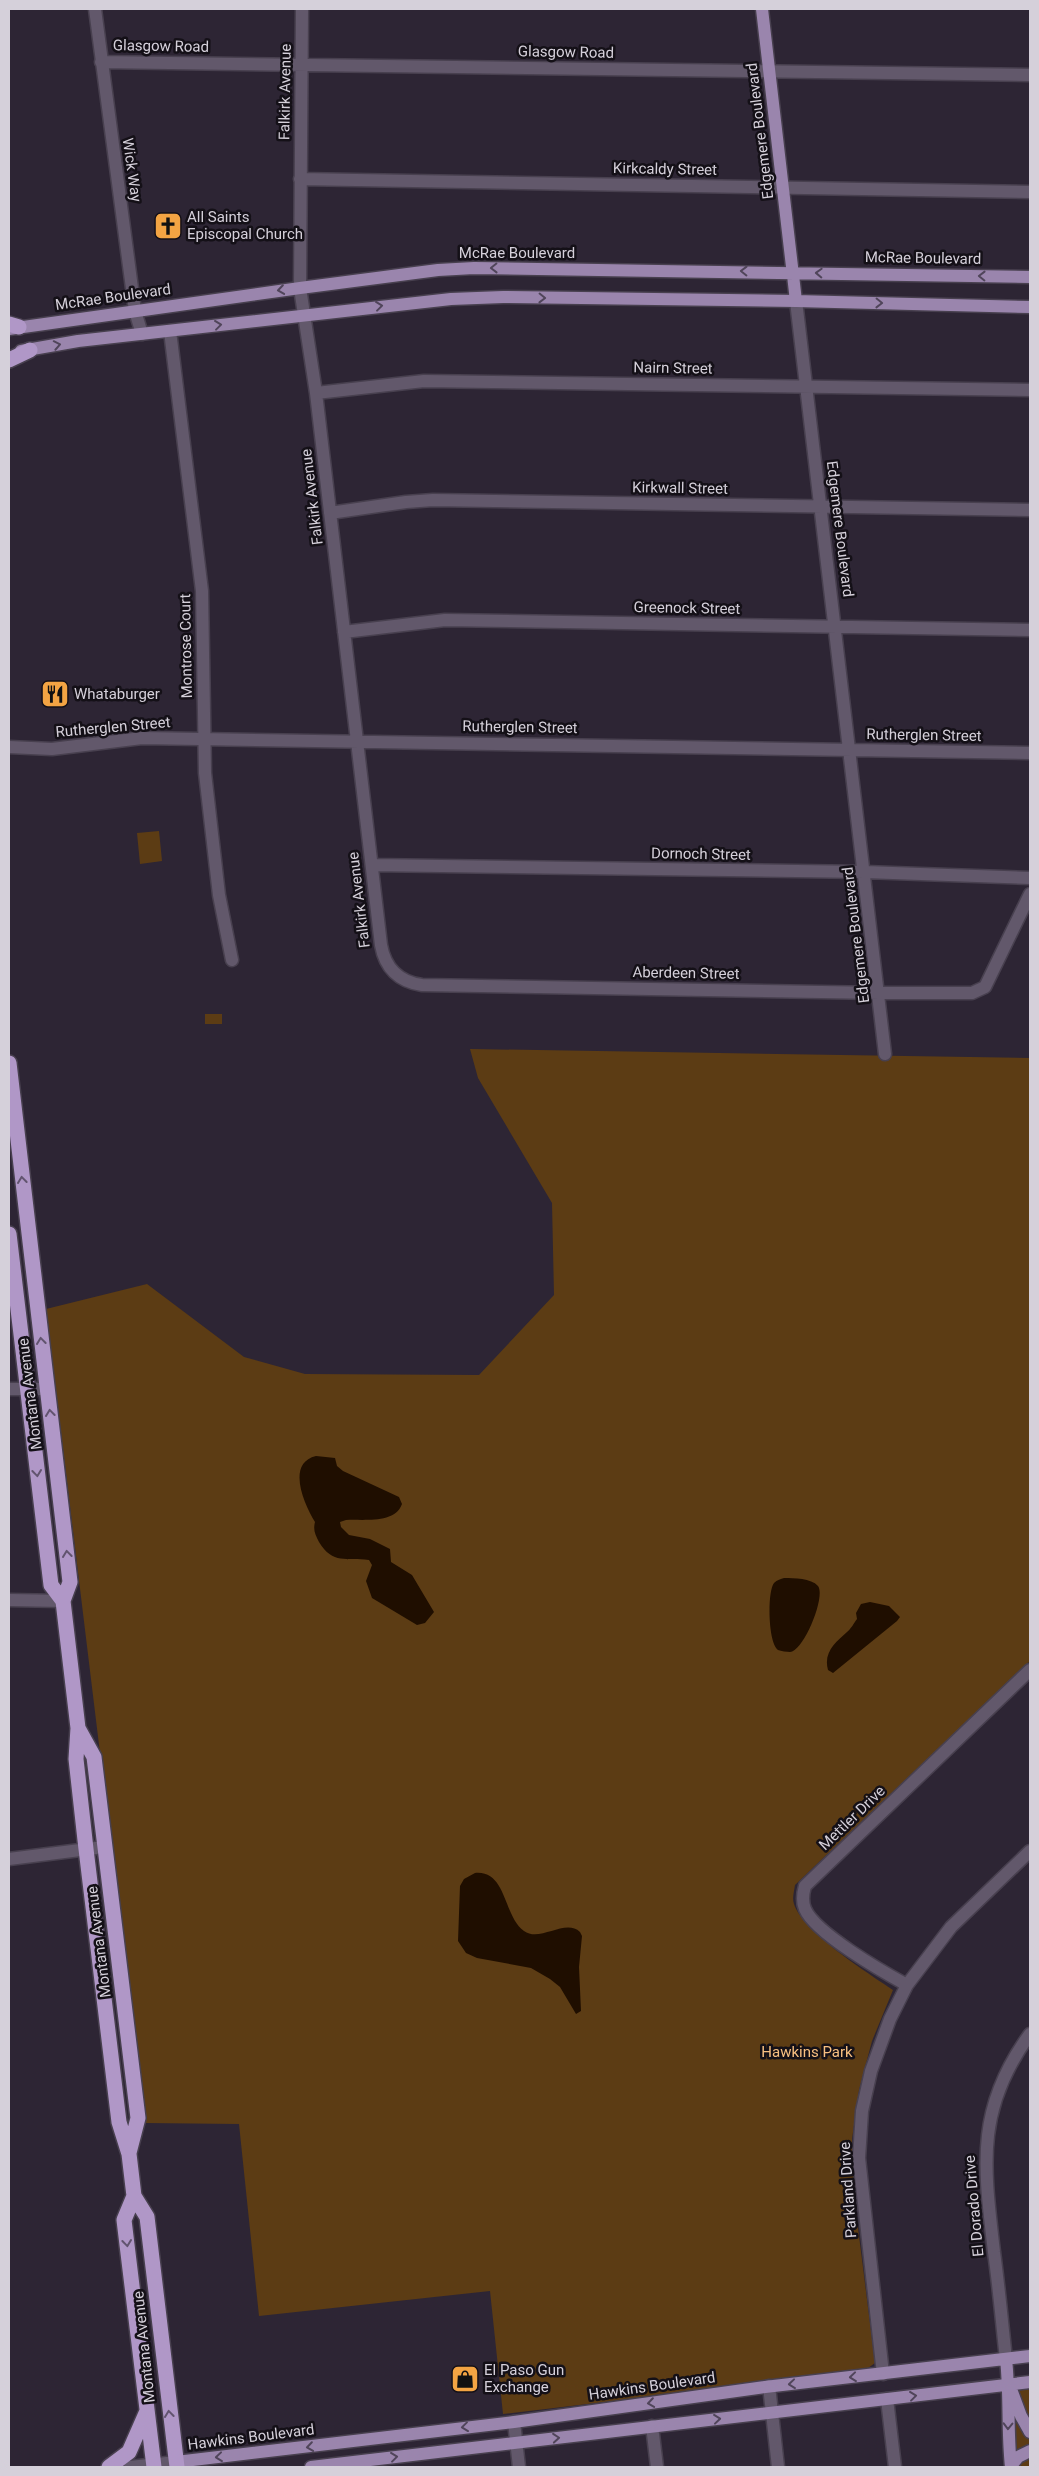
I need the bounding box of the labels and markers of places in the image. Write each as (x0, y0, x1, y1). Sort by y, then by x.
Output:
place label: All Saints Episcopal Church (187, 208, 303, 243)
church icon: All Saints Episcopal Church (153, 211, 183, 241)
restaurant icon: Whataburger (40, 679, 70, 709)
place label: Whataburger (74, 685, 160, 703)
place label: El Paso Gun Exchange (484, 2361, 564, 2396)
shop icon: El Paso Gun Exchange (450, 2364, 480, 2394)

